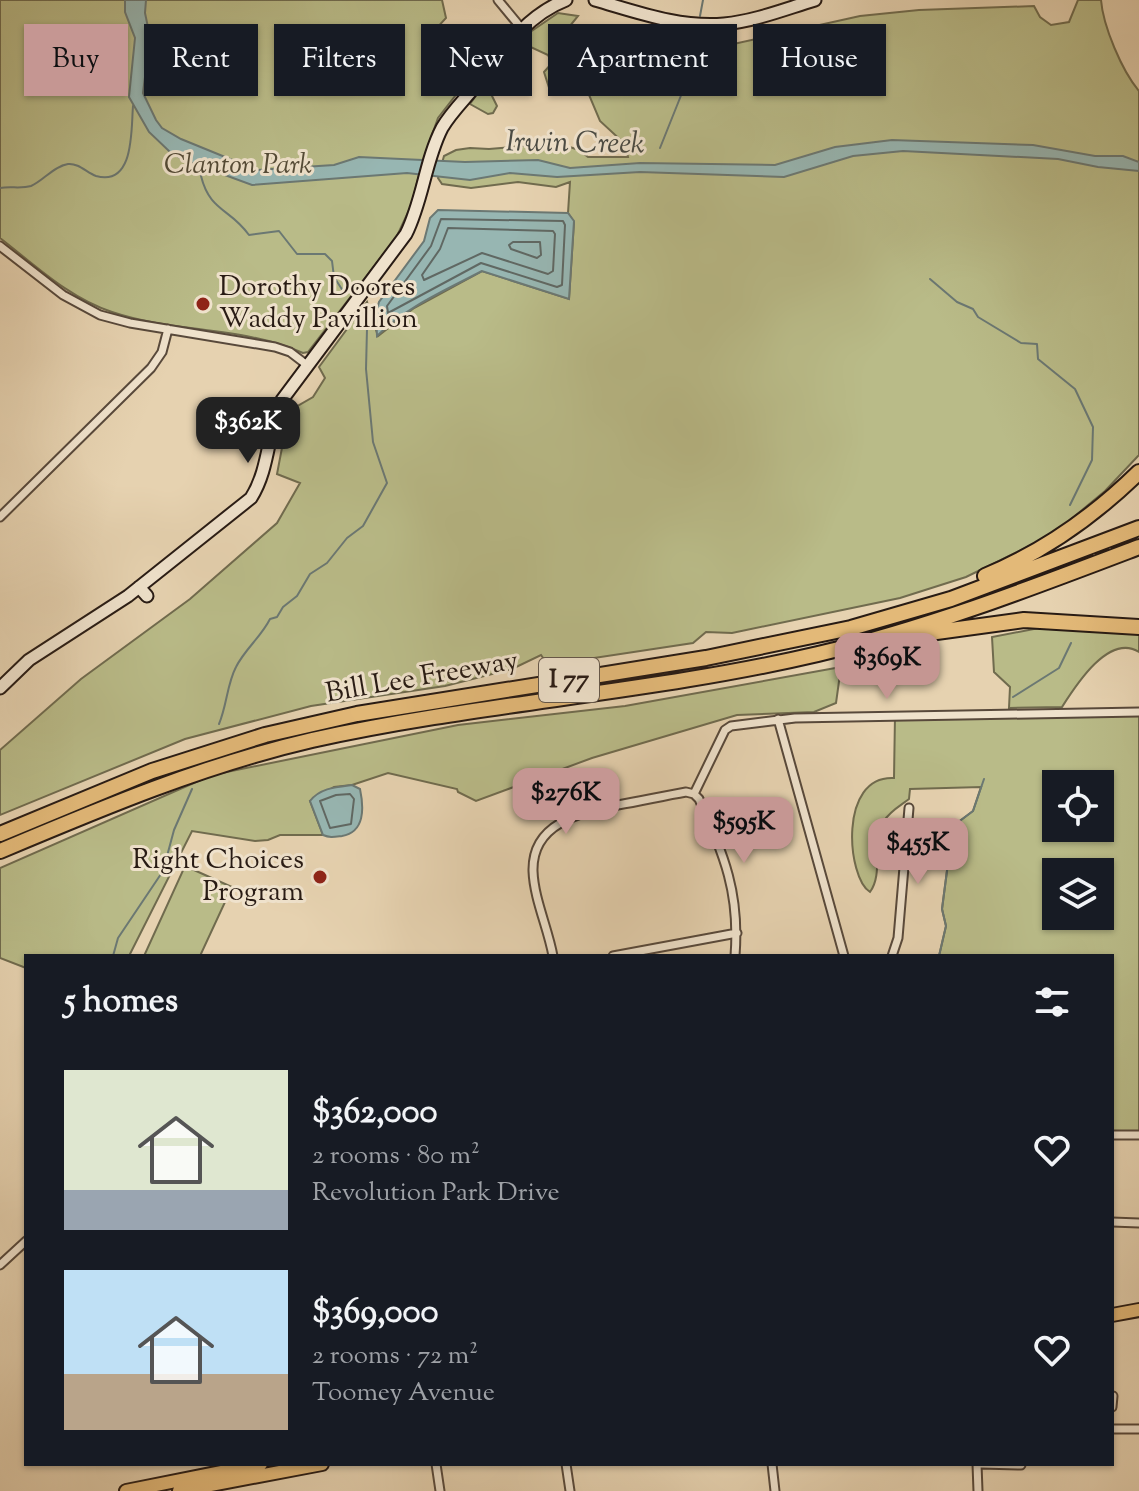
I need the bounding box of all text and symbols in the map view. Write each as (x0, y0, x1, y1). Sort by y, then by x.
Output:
chip: Buy (24, 24, 128, 96)
chip: Rent (144, 24, 258, 96)
chip: Filters (274, 24, 405, 96)
chip: New (421, 24, 532, 96)
chip: Apartment (548, 24, 737, 96)
chip: House (753, 24, 886, 96)
water label: Irwin Creek (505, 121, 645, 167)
park label: Clanton Park (164, 146, 312, 186)
place label: Dorothy Doores Waddy Pavillion (219, 268, 418, 340)
marker: Dorothy Doores Waddy Pavillion (194, 295, 212, 313)
pin: $362K (192, 397, 304, 465)
text: $362K (214, 404, 282, 441)
pin: $369K (831, 633, 943, 701)
text: $369K (853, 640, 921, 677)
street label: Bill Lee Freeway (323, 641, 521, 715)
road number: I 77 (539, 658, 599, 702)
pin: $276K (510, 768, 622, 836)
map controls (1042, 770, 1114, 930)
button: locate (1042, 770, 1114, 842)
text: $276K (531, 775, 601, 812)
pin: $595K (688, 797, 800, 865)
text: $595K (712, 804, 776, 841)
pin: $455K (862, 818, 974, 886)
text: $455K (886, 825, 950, 862)
place label: Right Choices Program (132, 841, 304, 913)
button: layers (1042, 858, 1114, 930)
marker: Right Choices Program (311, 868, 329, 886)
text: 5 homes (64, 978, 178, 1027)
icon: filters (1030, 980, 1074, 1024)
text: $362,000 (312, 1089, 438, 1138)
icon: home (128, 1102, 224, 1198)
icon: heart (1030, 1128, 1074, 1172)
text: 2 rooms · 80 m² (312, 1138, 480, 1175)
text: Revolution Park Drive (312, 1175, 560, 1212)
text: $369,000 (312, 1289, 438, 1338)
icon: home (128, 1302, 224, 1398)
icon: heart (1030, 1328, 1074, 1372)
text: 2 rooms · 72 m² (312, 1338, 478, 1375)
text: Toomey Avenue (312, 1375, 495, 1412)

